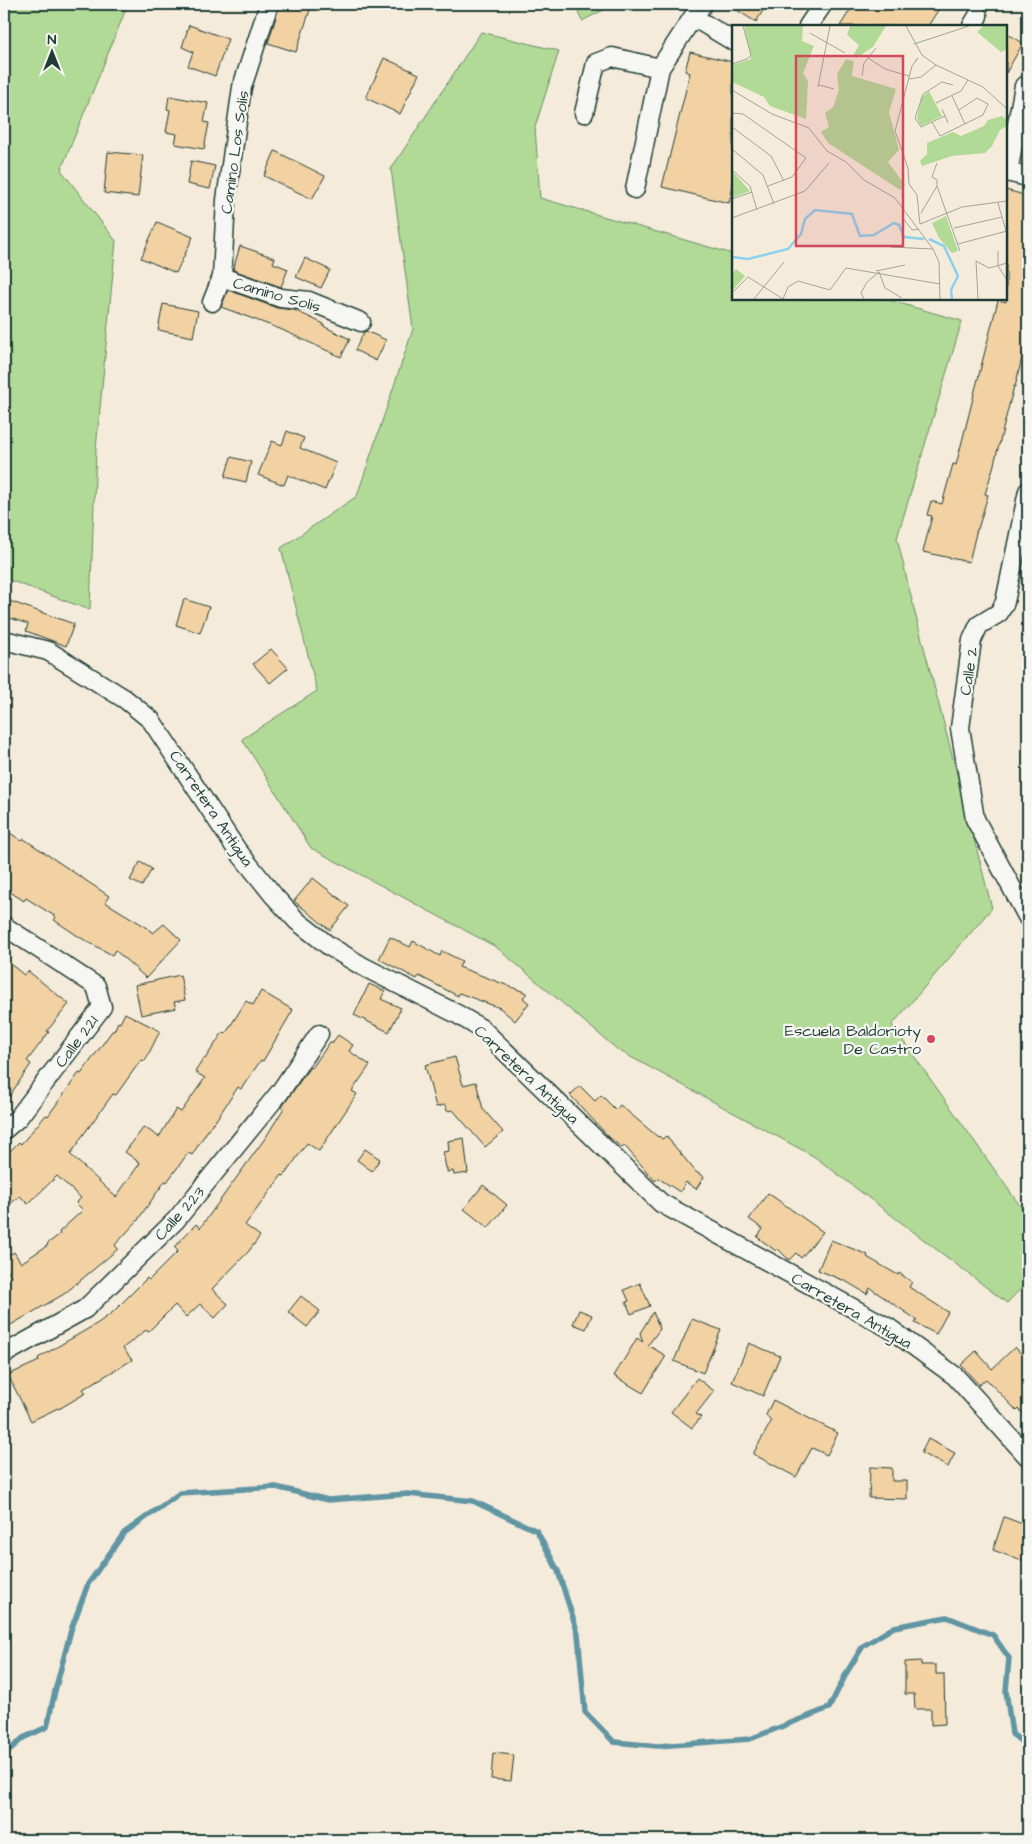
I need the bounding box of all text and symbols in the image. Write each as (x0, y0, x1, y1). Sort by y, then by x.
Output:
inset map (732, 25, 1007, 300)
north arrow (28, 28, 78, 78)
text: N (48, 30, 57, 50)
street label: Camino Los Solís (215, 89, 255, 215)
street label: Camino Solis (230, 272, 323, 318)
street label: Calle 2 (954, 645, 984, 697)
street label: Carretera Antigua (163, 746, 258, 872)
street label: Calle 221 (50, 1011, 104, 1072)
street label: Carretera Antigua (468, 1020, 584, 1130)
place label: Escuela Baldorioty De Castro (785, 1020, 921, 1060)
marker: Escuela Baldorioty De Castro (925, 1033, 937, 1045)
street label: Calle 223 (149, 1182, 210, 1246)
street label: Carretera Antigua (787, 1267, 916, 1355)

